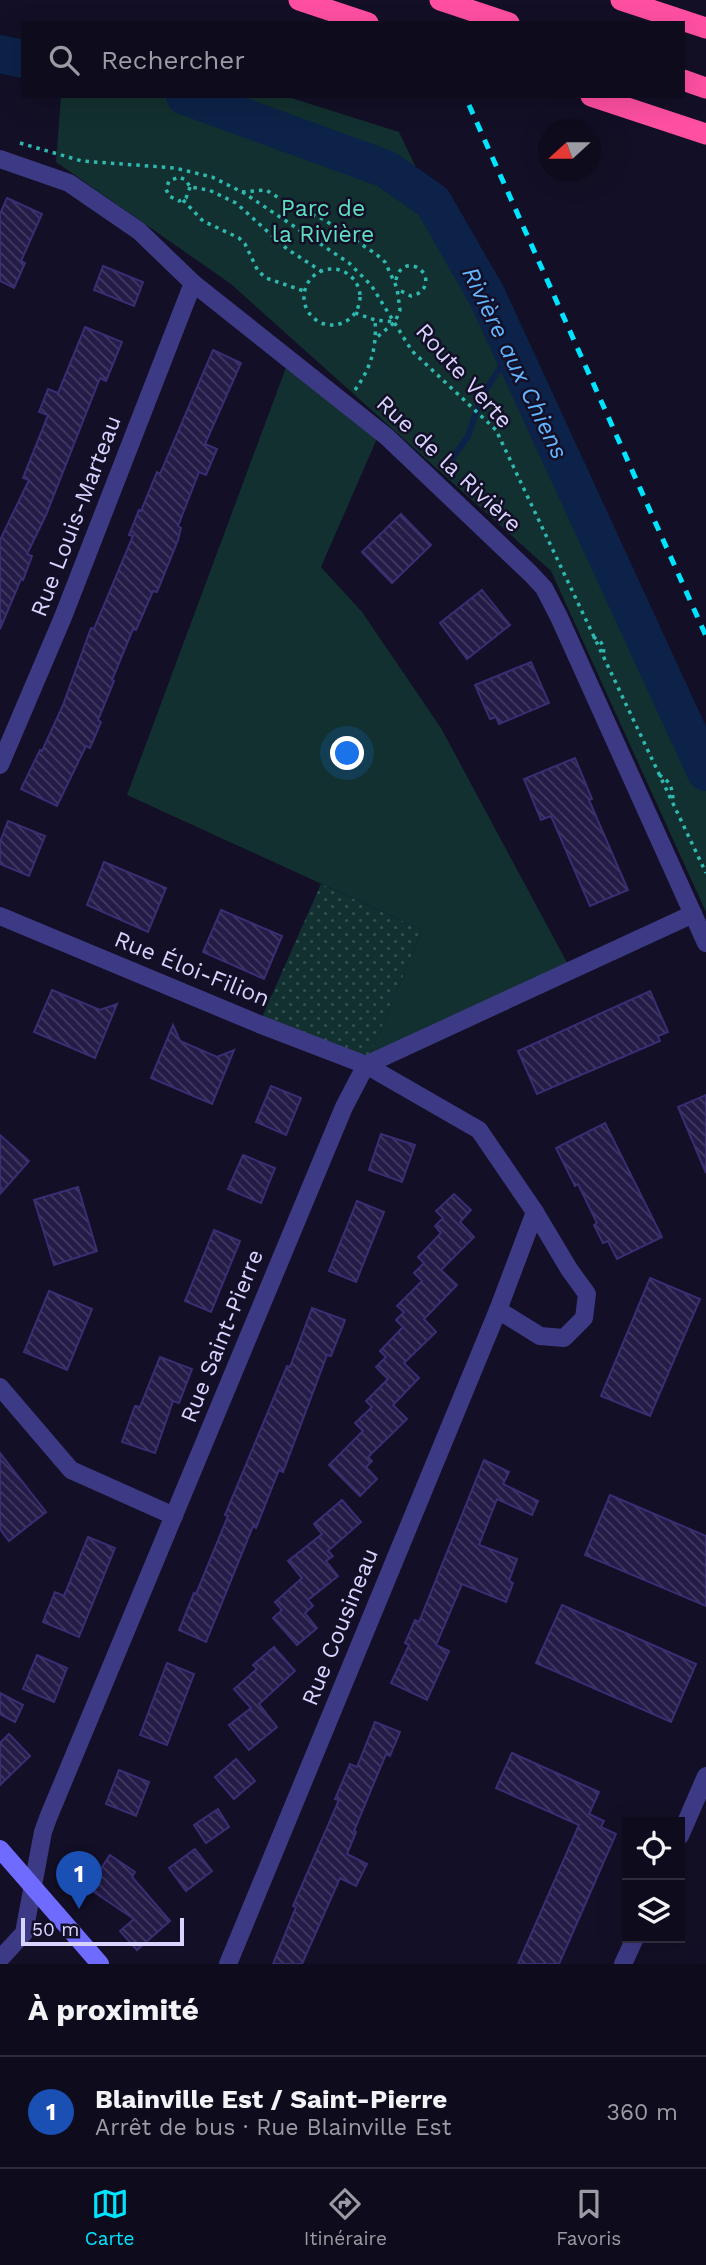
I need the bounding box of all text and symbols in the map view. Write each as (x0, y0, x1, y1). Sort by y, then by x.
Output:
search box (21, 21, 685, 98)
icon: search (45, 41, 83, 79)
text: Rechercher (101, 45, 245, 75)
north arrow (538, 119, 601, 182)
park label: Parc de la Rivière (272, 195, 374, 248)
water label: Rivière aux Chiens (456, 262, 574, 464)
street label: Route Verte (410, 318, 518, 434)
street label: Rue de la Rivière (371, 390, 527, 538)
street label: Rue Louis-Marteau (25, 412, 127, 620)
your location (330, 736, 364, 770)
street label: Rue Éloi-Filion (110, 926, 274, 1012)
street label: Rue Saint-Pierre (175, 1246, 269, 1426)
street label: Rue Cousineau (296, 1544, 384, 1710)
map controls (622, 1817, 685, 1943)
button: locate (622, 1817, 685, 1880)
pin: 1 (56, 1851, 102, 1909)
button: layers (622, 1880, 685, 1943)
scale bar (21, 1915, 184, 1947)
text: 50 m (32, 1918, 79, 1941)
text: À proximité (28, 1992, 199, 2027)
text: Blainville Est / Saint-Pierre (95, 2084, 447, 2114)
text: 1 (46, 2099, 56, 2126)
text: 360 m (607, 2099, 678, 2126)
text: Arrêt de bus · Rue Blainville Est (95, 2114, 451, 2141)
tab: Carte (85, 2185, 135, 2250)
tab: Itinéraire (304, 2185, 387, 2250)
tab: Favoris (556, 2185, 621, 2250)

